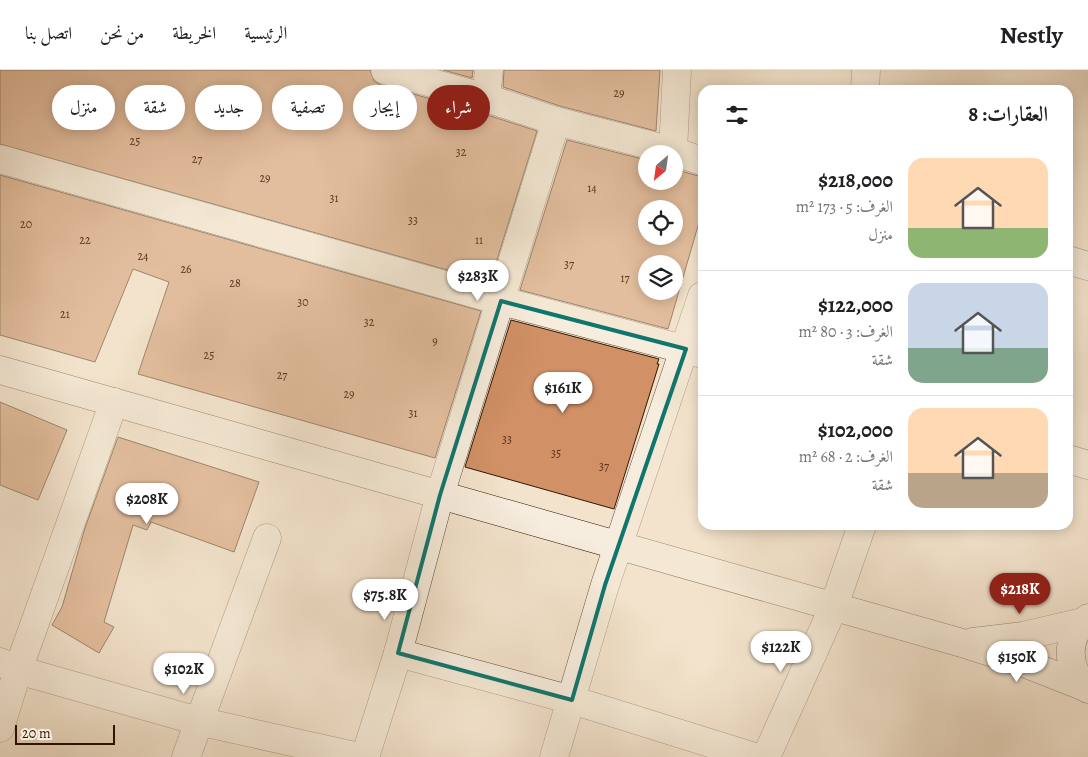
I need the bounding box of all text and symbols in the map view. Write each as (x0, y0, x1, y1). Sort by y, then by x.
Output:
text: Nestly (1000, 19, 1063, 51)
text: اتصل بنا (25, 21, 72, 45)
text: من نحن (100, 21, 144, 45)
text: الخريطة (172, 21, 216, 45)
text: الرئيسية (244, 21, 287, 45)
chip: منزل (52, 85, 115, 130)
chip: شقة (125, 85, 185, 130)
chip: جديد (195, 85, 262, 130)
chip: تصفية (272, 85, 343, 130)
chip: إيجار (353, 85, 417, 130)
chip: شراء (427, 85, 490, 130)
house number: 29 (613, 85, 625, 101)
text: العقارات: 8 (968, 100, 1048, 128)
icon: filters (723, 101, 751, 129)
house number: 25 (130, 133, 140, 149)
house number: 32 (456, 144, 467, 160)
north arrow (638, 145, 682, 190)
map controls (638, 145, 683, 300)
house number: 27 (192, 151, 203, 167)
text: $218,000 (818, 166, 893, 194)
house number: 29 (259, 170, 271, 186)
icon: home (948, 178, 1008, 238)
house number: 14 (587, 180, 597, 196)
house number: 31 (329, 190, 339, 206)
text: الغرف: 5 · 173 m² (796, 196, 893, 218)
button: locate (638, 200, 683, 245)
house number: 33 (408, 212, 418, 228)
house number: 20 (20, 216, 32, 232)
text: منزل (868, 224, 893, 246)
house number: 22 (79, 232, 91, 248)
house number: 11 (475, 232, 483, 248)
house number: 24 (137, 248, 149, 264)
button: layers (638, 255, 683, 300)
house number: 37 (564, 256, 575, 272)
pin: $283K (443, 260, 513, 302)
house number: 26 (180, 261, 192, 277)
text: $283K (458, 265, 498, 287)
house number: 17 (620, 270, 631, 286)
house number: 28 (229, 275, 241, 291)
text: $122,000 (818, 291, 893, 319)
house number: 30 (297, 294, 309, 310)
icon: home (948, 303, 1008, 363)
house number: 21 (60, 306, 70, 322)
house number: 32 (364, 314, 375, 330)
text: الغرف: 3 · 80 m² (798, 321, 893, 343)
house number: 9 (432, 333, 438, 349)
house number: 25 (204, 347, 214, 363)
text: شقة (872, 349, 893, 371)
house number: 27 (277, 367, 288, 383)
pin: $161K (528, 372, 598, 414)
text: $161K (545, 377, 581, 399)
house number: 29 (343, 386, 355, 402)
house number: 31 (408, 405, 418, 421)
text: $102,000 (818, 416, 893, 444)
icon: home (948, 428, 1008, 488)
house number: 33 (502, 431, 512, 447)
house number: 35 (551, 445, 561, 461)
text: الغرف: 2 · 68 m² (799, 446, 893, 468)
house number: 37 (599, 458, 610, 474)
text: شقة (872, 474, 893, 496)
pin: $208K (112, 482, 182, 525)
text: $208K (126, 488, 168, 510)
pin: $218K (985, 572, 1055, 615)
pin: $75.8K (344, 578, 426, 621)
text: $218K (1000, 578, 1040, 600)
text: $75.8K (363, 584, 407, 606)
pin: $122K (746, 630, 816, 673)
text: $122K (761, 636, 801, 658)
pin: $150K (982, 640, 1052, 683)
text: $150K (998, 646, 1036, 668)
pin: $102K (149, 652, 219, 695)
text: $102K (164, 658, 204, 680)
scale bar (15, 722, 115, 745)
text: 20 m (22, 724, 51, 743)

